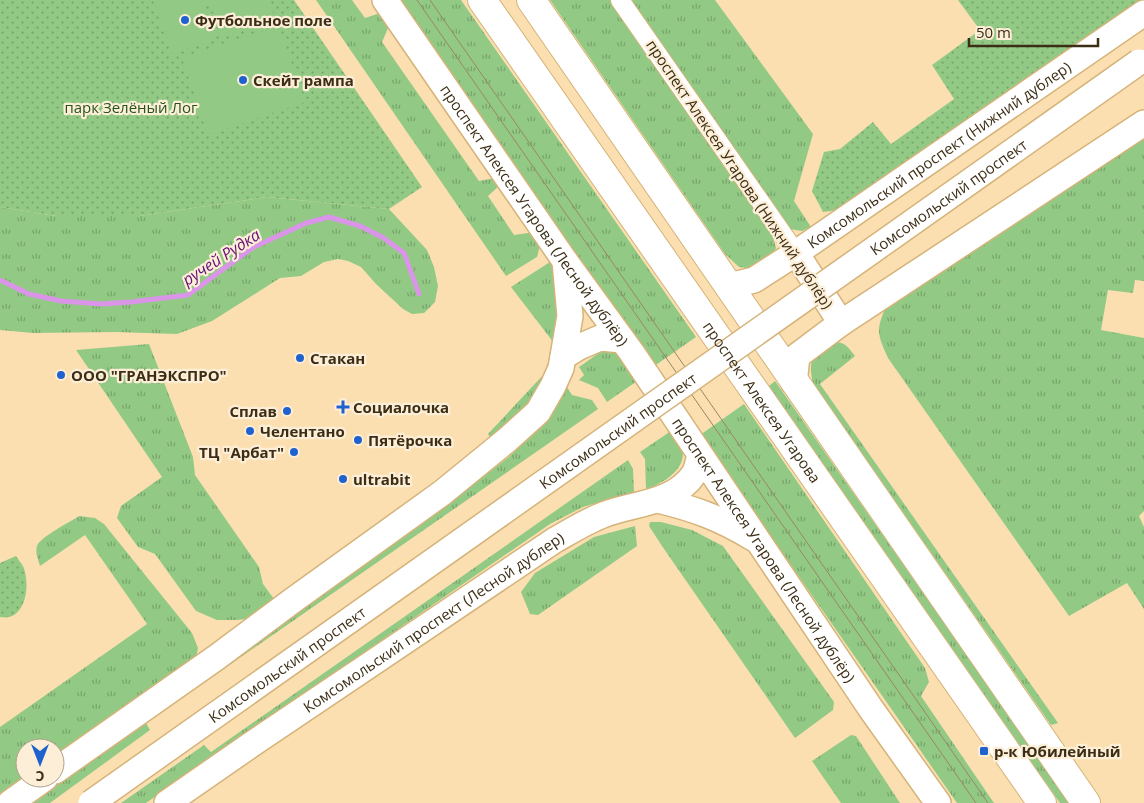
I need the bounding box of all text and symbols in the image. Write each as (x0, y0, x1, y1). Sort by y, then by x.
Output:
place label: Футбольное поле (195, 10, 332, 30)
marker: Футбольное поле (179, 14, 191, 26)
scale bar (969, 15, 1098, 47)
text: 50 m (976, 22, 1011, 42)
street label: проспект Алексея Угарова (Нижний дублёр) (642, 36, 838, 312)
street label: Комсомольский проспект (Нижний дублер) (804, 56, 1074, 252)
place label: Скейт рампа (253, 70, 354, 90)
marker: Скейт рампа (237, 74, 249, 86)
street label: проспект Алексея Угарова (Лесной дублёр) (436, 80, 633, 350)
park label: парк Зелёный Лог (64, 97, 198, 117)
street label: Комсомольский проспект (866, 136, 1030, 258)
water label: ручей Рудка (177, 224, 264, 291)
street label: проспект Алексея Угарова (699, 317, 826, 487)
place label: Стакан (310, 348, 365, 368)
marker: Стакан (294, 352, 306, 364)
place label: ООО "ГРАНЭКСПРО" (71, 365, 227, 385)
street label: Комсомольский проспект (535, 368, 700, 493)
marker: ООО "ГРАНЭКСПРО" (55, 369, 67, 381)
place label: Социалочка (353, 397, 449, 417)
place label: Сплав (229, 401, 277, 421)
marker: Социалочка (337, 401, 349, 413)
marker: Сплав (281, 405, 293, 417)
street label: проспект Алексея Угарова (Лесной дублёр) (668, 414, 860, 686)
place label: Челентано (260, 421, 345, 441)
marker: Челентано (244, 425, 256, 437)
place label: Пятёрочка (368, 430, 452, 450)
marker: Пятёрочка (352, 434, 364, 446)
place label: ТЦ "Арбат" (199, 442, 284, 462)
marker: ТЦ "Арбат" (288, 446, 300, 458)
place label: ultrabit (353, 469, 411, 489)
marker: ultrabit (337, 473, 349, 485)
street label: Комсомольский проспект (Лесной дублер) (299, 527, 567, 717)
street label: Комсомольский проспект (204, 602, 370, 727)
north arrow (15, 738, 65, 788)
place label: р-к Юбилейный (994, 741, 1121, 761)
marker: р-к Юбилейный (978, 745, 990, 757)
text: С (35, 767, 44, 786)

